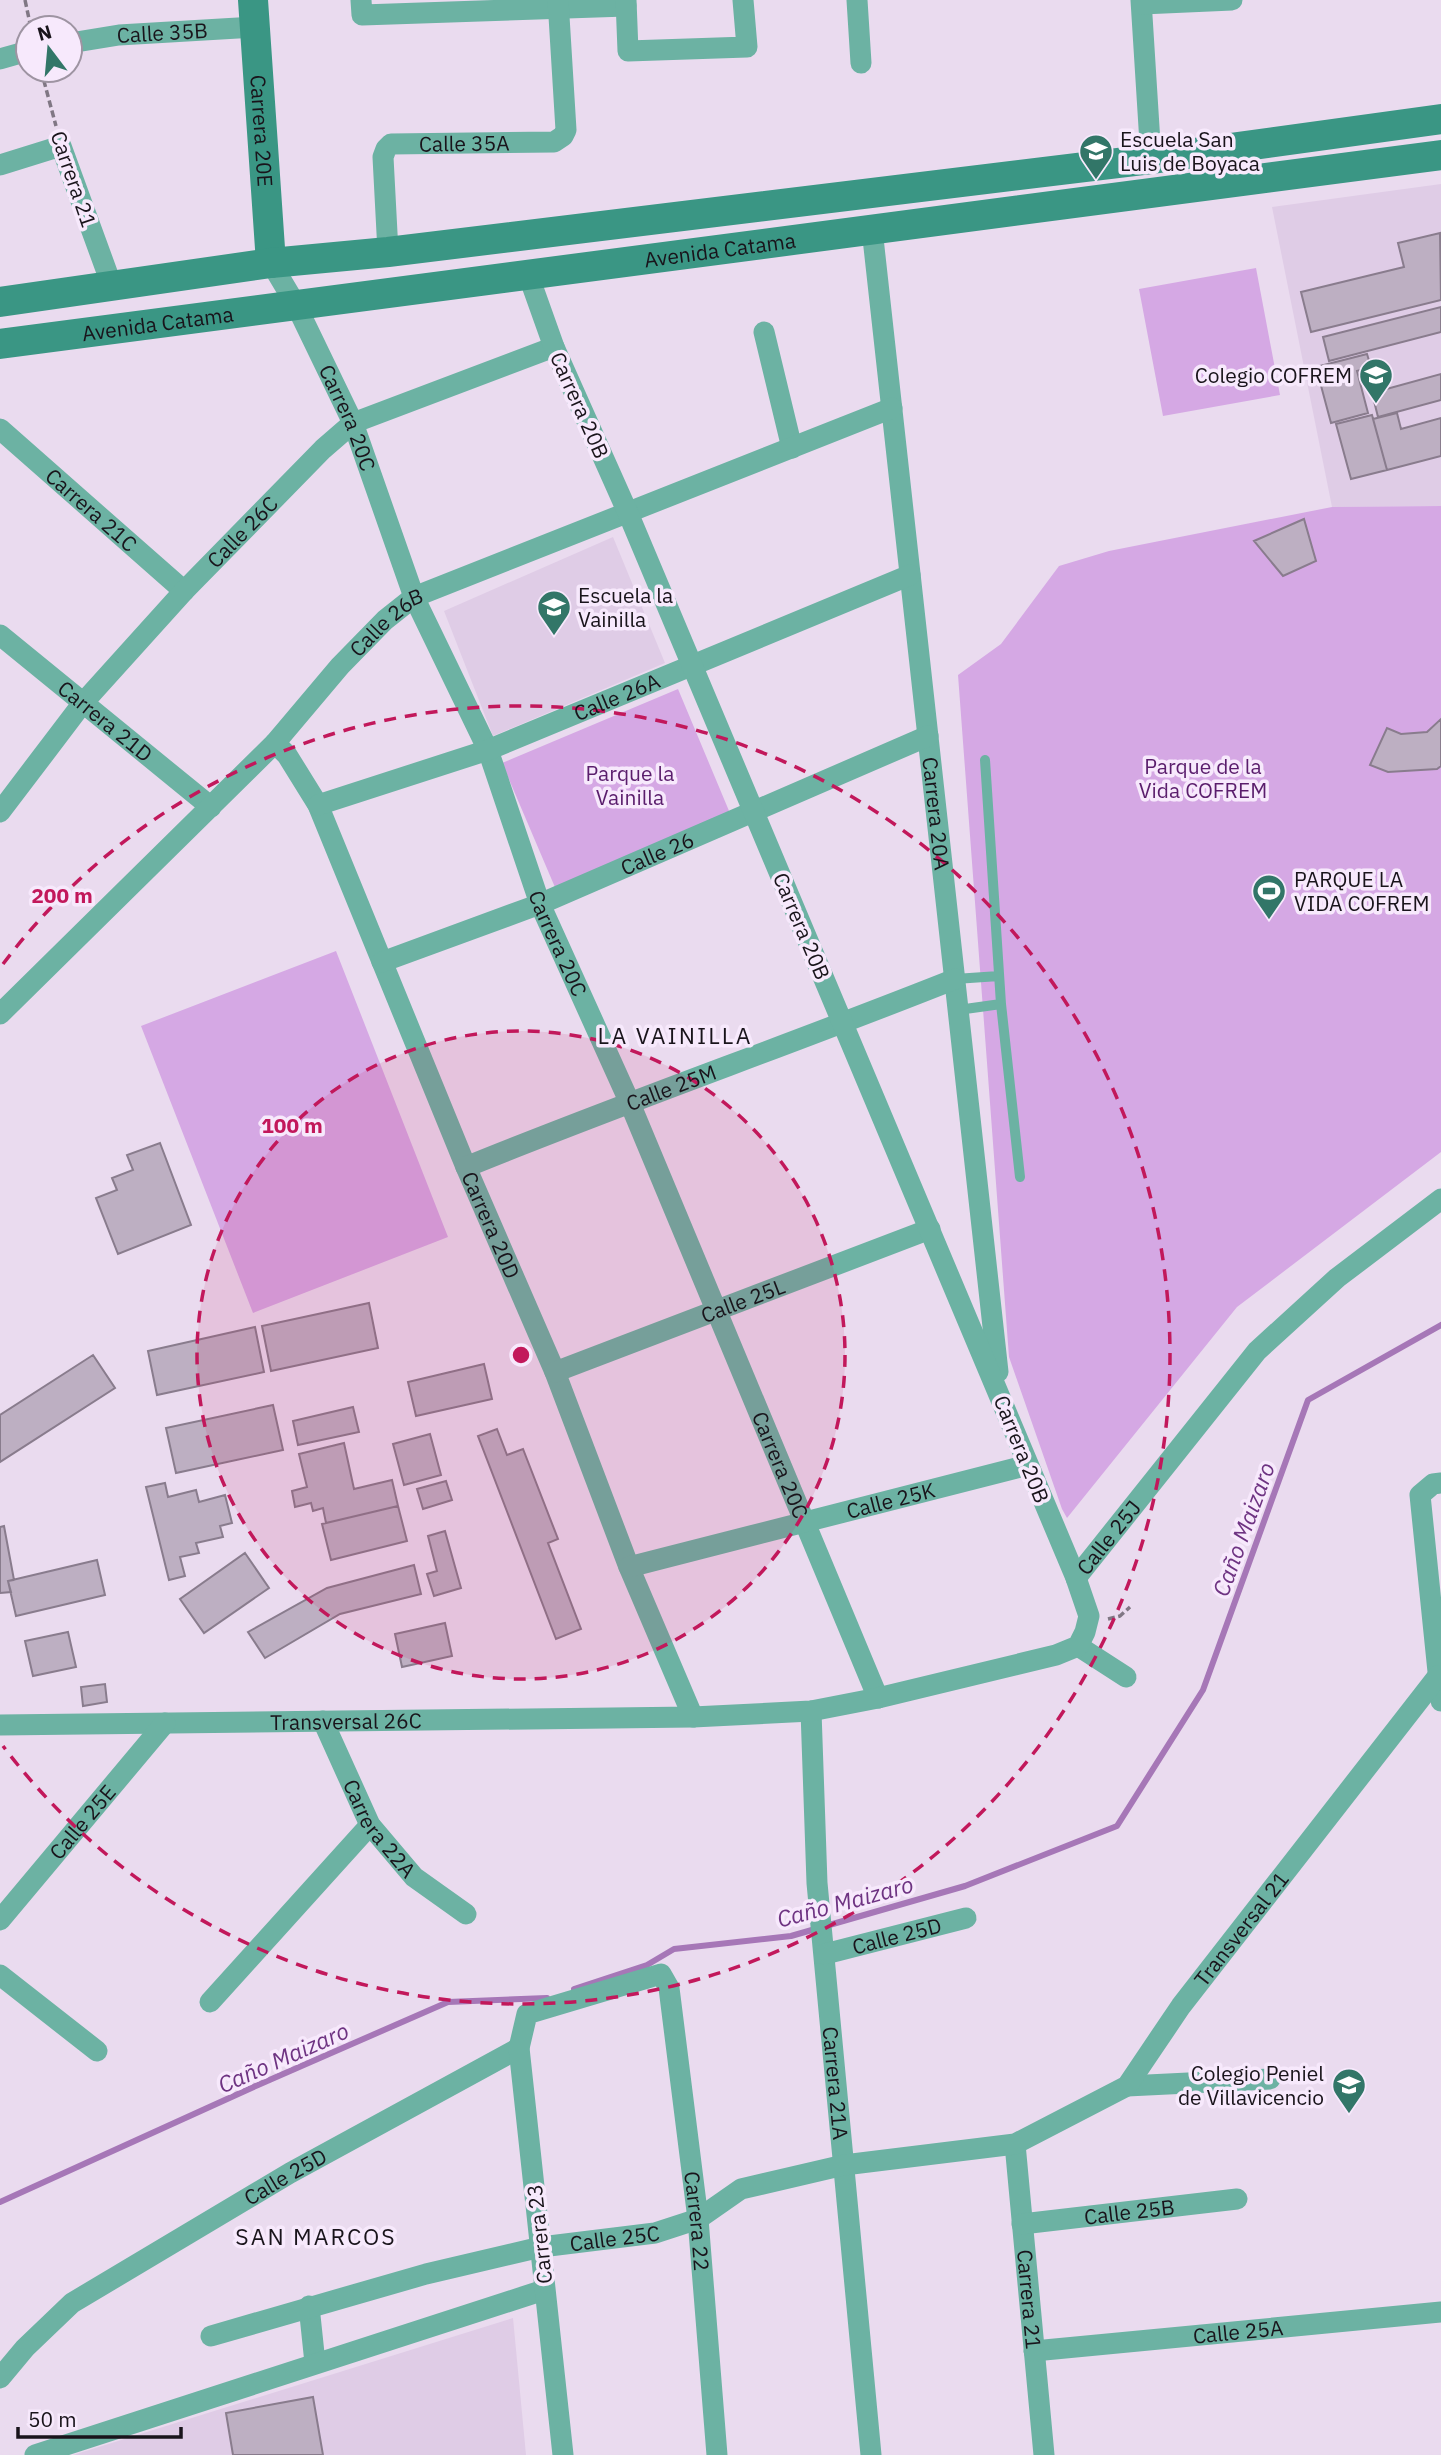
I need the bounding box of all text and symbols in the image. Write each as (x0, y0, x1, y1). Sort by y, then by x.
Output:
north arrow (14, 14, 84, 84)
street label: Calle 35B (116, 16, 209, 49)
text: N (34, 19, 54, 46)
street label: Carrera 20E (244, 74, 280, 188)
place label: Escuela San Luis de Boyaca (1120, 125, 1260, 177)
street label: Carrera 21 (44, 127, 104, 231)
street label: Calle 35A (419, 129, 510, 158)
school or university icon: Escuela San Luis de Boyaca (1077, 132, 1115, 181)
street label: Avenida Catama (642, 226, 797, 273)
street label: Avenida Catama (80, 300, 235, 347)
street label: Carrera 20B (544, 347, 616, 463)
school or university icon: Colegio COFREM (1357, 356, 1395, 405)
street label: Carrera 20C (313, 360, 383, 475)
place label: Colegio COFREM (1195, 361, 1352, 389)
street label: Carrera 21C (40, 462, 143, 558)
street label: Calle 26C (201, 489, 284, 574)
street label: Calle 26B (343, 581, 427, 662)
place label: Escuela la Vainilla (578, 581, 673, 633)
school or university icon: Escuela la Vainilla (535, 588, 573, 637)
street label: Calle 26A (569, 666, 664, 727)
street label: Carrera 21D (52, 674, 159, 768)
park label: Parque de la Vida COFREM (1139, 752, 1267, 804)
street label: Carrera 20A (916, 755, 957, 871)
park label: Parque la Vainilla (586, 759, 674, 811)
street label: Calle 26 (616, 825, 698, 881)
place label: PARQUE LA VIDA COFREM (1294, 865, 1430, 917)
street label: Carrera 20B (767, 868, 837, 984)
sports icon: PARQUE LA VIDA COFREM (1250, 872, 1288, 921)
text: 200 m (31, 881, 93, 909)
street label: Carrera 20C (522, 887, 594, 1001)
district label: LA VAINILLA (598, 1020, 752, 1050)
street label: Calle 25M (622, 1058, 720, 1117)
text: 100 m (261, 1111, 323, 1139)
street label: Carrera 20D (456, 1167, 527, 1283)
street label: Calle 25L (697, 1272, 789, 1329)
centre of rings (509, 1343, 533, 1367)
street label: Carrera 20B (988, 1391, 1056, 1507)
street label: Carrera 20C (746, 1407, 815, 1522)
water label: Caño Maizaro (1205, 1458, 1281, 1600)
street label: Calle 25K (843, 1475, 938, 1525)
street label: Calle 25J (1070, 1494, 1147, 1580)
street label: Transversal 26C (270, 1706, 422, 1736)
street label: Carrera 22A (337, 1775, 422, 1883)
street label: Calle 25E (43, 1779, 122, 1865)
street label: Transversal 21 (1188, 1865, 1295, 1992)
water label: Caño Maizaro (773, 1868, 917, 1934)
street label: Calle 25D (849, 1911, 944, 1961)
water label: Caño Maizaro (213, 2015, 353, 2099)
street label: Carrera 21A (817, 2025, 855, 2141)
place label: Colegio Peniel de Villavicencio (1178, 2059, 1324, 2111)
school or university icon: Colegio Peniel de Villavicencio (1330, 2066, 1368, 2115)
street label: Calle 25D (238, 2142, 332, 2211)
street label: Carrera 22 (678, 2169, 716, 2272)
street label: Carrera 23 (520, 2183, 558, 2285)
street label: Calle 25B (1082, 2192, 1176, 2231)
street label: Calle 25C (568, 2219, 661, 2257)
district label: SAN MARCOS (235, 2221, 397, 2251)
street label: Carrera 21 (1011, 2248, 1048, 2350)
street label: Calle 25A (1192, 2313, 1285, 2350)
scale bar (18, 2396, 180, 2440)
text: 50 m (28, 2405, 77, 2433)

